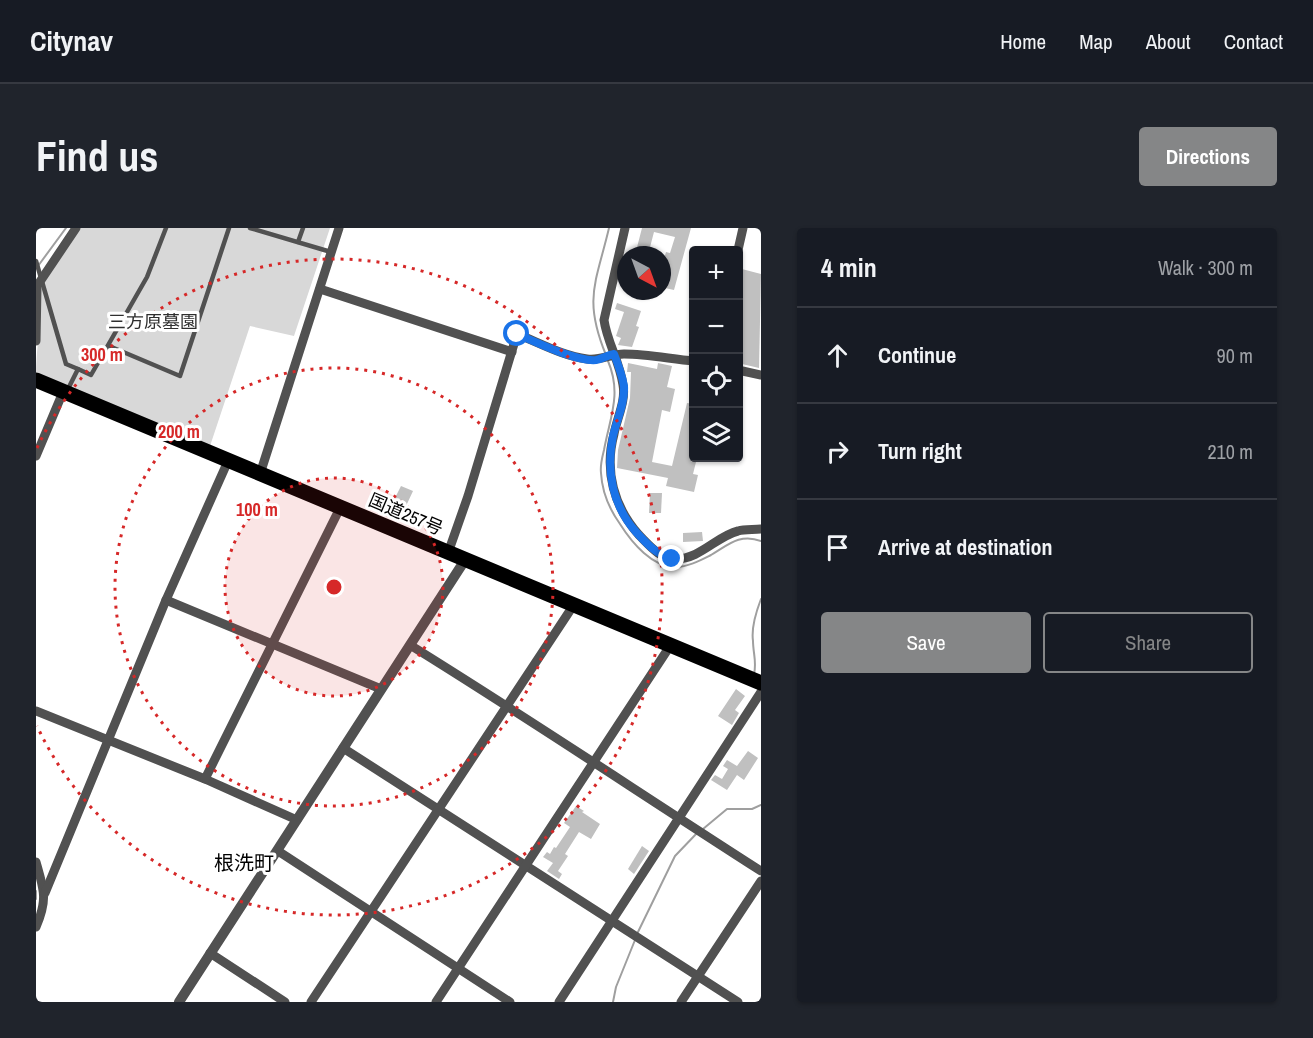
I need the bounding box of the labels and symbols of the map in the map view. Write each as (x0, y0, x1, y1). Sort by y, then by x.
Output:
north arrow (617, 246, 671, 300)
park label: 三方原墓園 (108, 309, 198, 334)
route start (503, 320, 529, 346)
text: 300 m (81, 342, 123, 367)
text: 200 m (158, 419, 200, 444)
street label: 国道257号 (365, 487, 447, 541)
text: 100 m (236, 497, 278, 522)
route end (658, 545, 684, 571)
centre of rings (324, 577, 344, 597)
district label: 根洗町 (214, 849, 274, 876)

